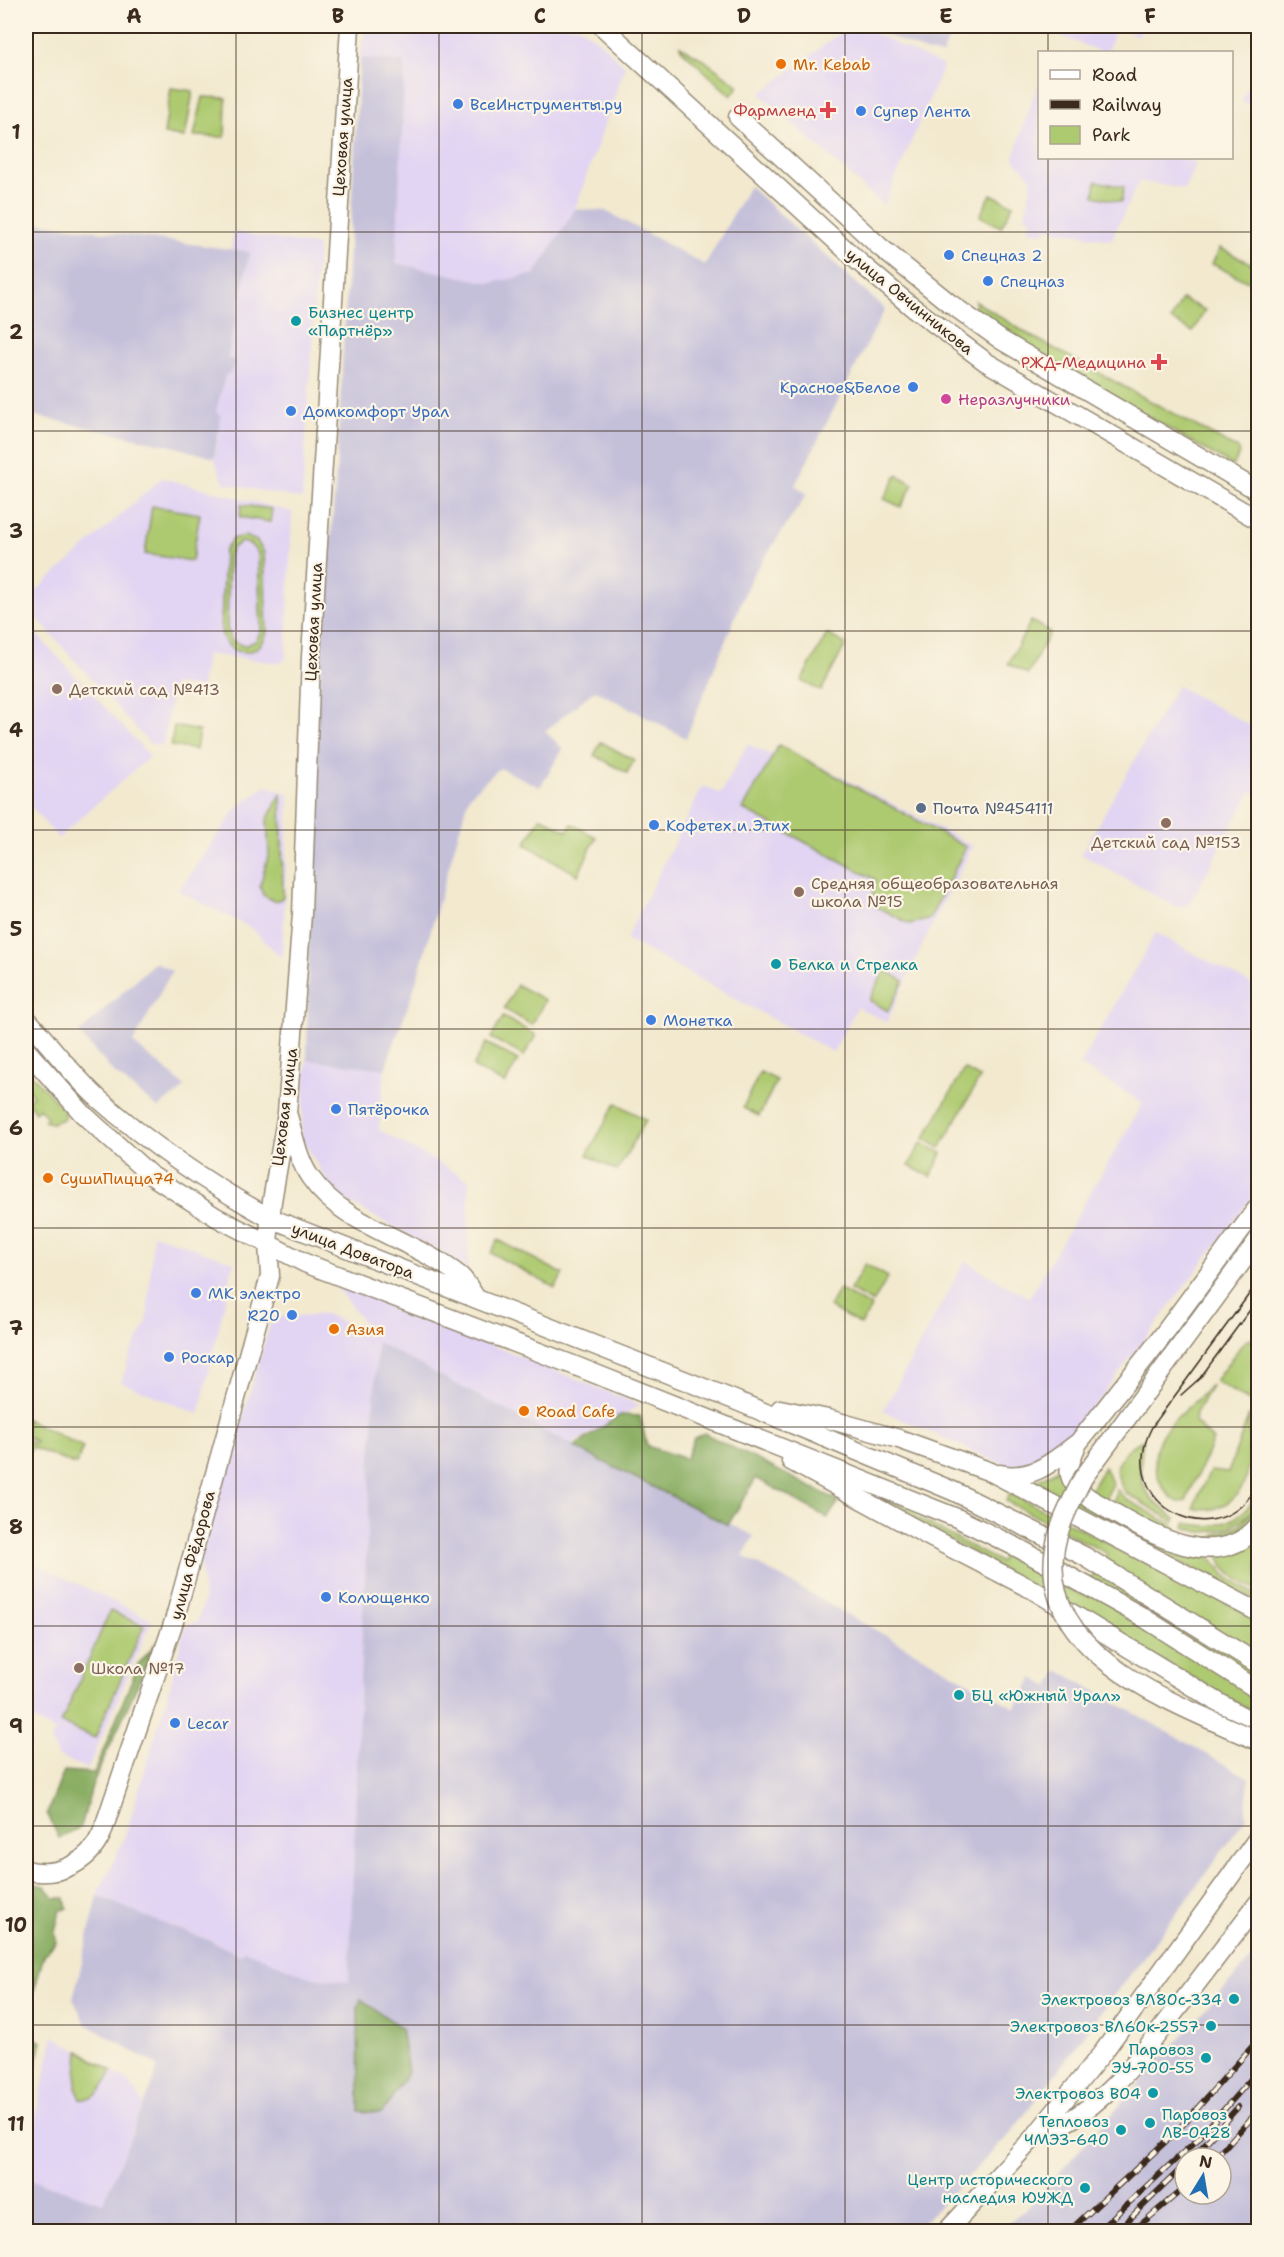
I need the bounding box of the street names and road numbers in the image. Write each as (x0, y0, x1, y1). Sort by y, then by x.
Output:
street label: Цеховая улица (328, 77, 357, 197)
street label: улица Овчинникова (842, 243, 978, 359)
street label: Цеховая улица (300, 562, 327, 682)
street label: Цеховая улица (267, 1047, 302, 1167)
street label: улица Доватора (289, 1218, 417, 1283)
street label: улица Фёдорова (165, 1488, 220, 1622)

